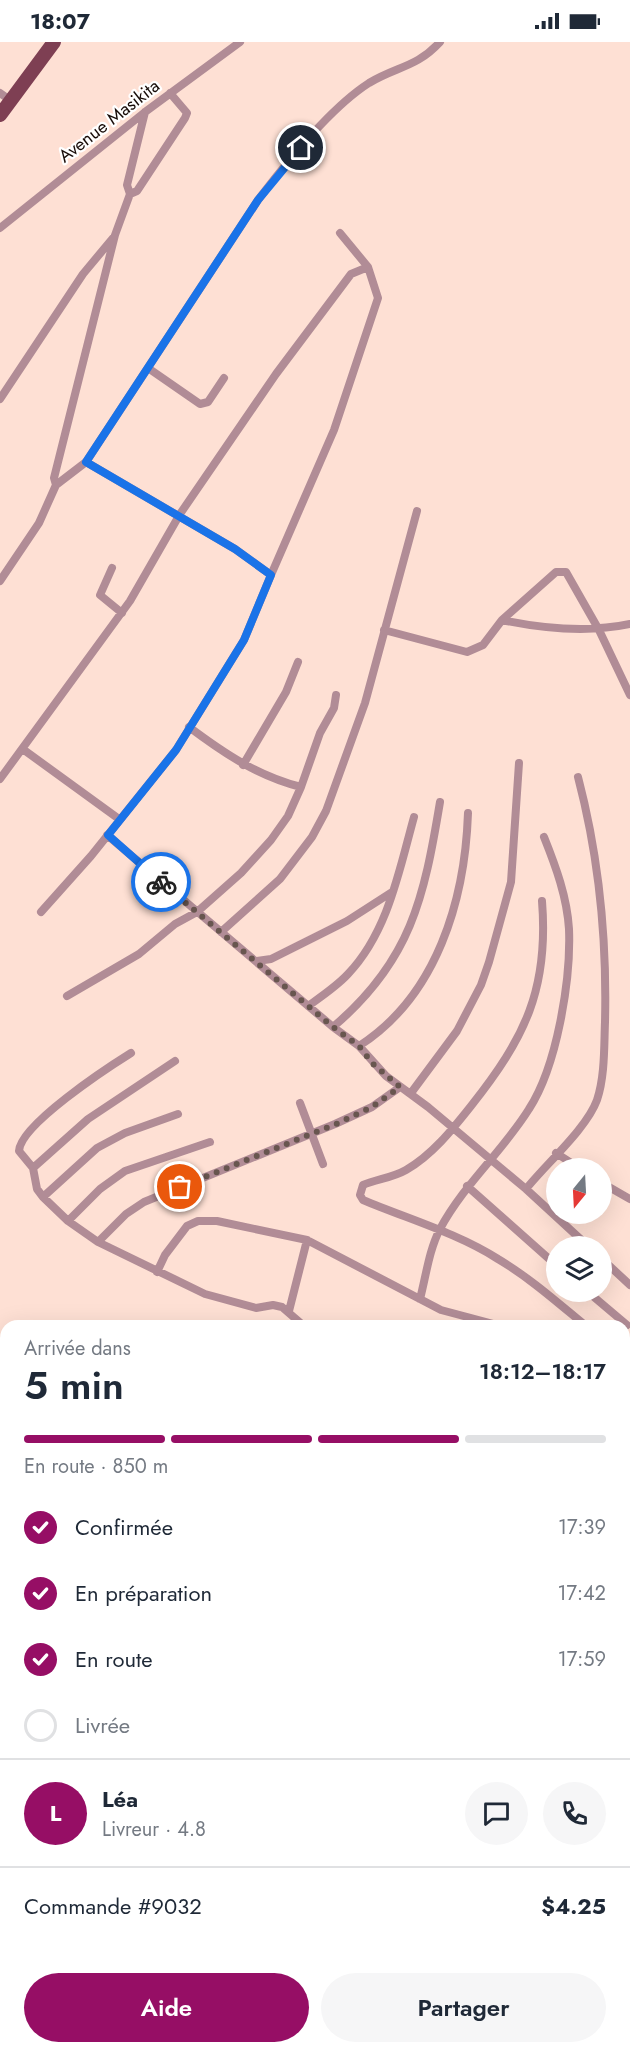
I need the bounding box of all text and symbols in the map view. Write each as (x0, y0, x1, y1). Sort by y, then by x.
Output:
text: 18:07 (30, 5, 90, 37)
street label: Avenue Masikita (53, 73, 165, 169)
pin (275, 122, 326, 173)
icon: home (284, 131, 317, 164)
courier (131, 852, 191, 912)
icon: bike (145, 866, 178, 899)
north arrow (546, 1158, 612, 1224)
map controls (546, 1158, 612, 1302)
pin (154, 1161, 205, 1212)
icon: bag (163, 1170, 196, 1203)
button: layers (546, 1236, 612, 1302)
text: Arrivée dans (24, 1334, 131, 1363)
text: 18:12–18:17 (479, 1355, 606, 1387)
text: 5 min (24, 1357, 124, 1414)
text: En route · 850 m (24, 1452, 168, 1481)
icon: check (24, 1511, 57, 1544)
text: Confirmée (75, 1511, 173, 1543)
text: 17:39 (558, 1513, 606, 1542)
icon: check (24, 1577, 57, 1610)
text: En préparation (75, 1577, 212, 1609)
text: 17:42 (557, 1579, 606, 1608)
icon: check (24, 1643, 57, 1676)
text: En route (75, 1643, 153, 1675)
text: 17:59 (558, 1645, 606, 1674)
text: Livrée (75, 1709, 130, 1741)
button: chat (465, 1782, 528, 1845)
button: phone (543, 1782, 606, 1845)
text: Léa (102, 1783, 138, 1815)
text: L (50, 1797, 61, 1829)
text: Livreur · 4.8 (102, 1815, 206, 1844)
text: Commande #9032 (24, 1890, 202, 1922)
text: $4.25 (541, 1890, 606, 1922)
button: Aide (24, 1973, 309, 2042)
button: Partager (321, 1973, 606, 2042)

